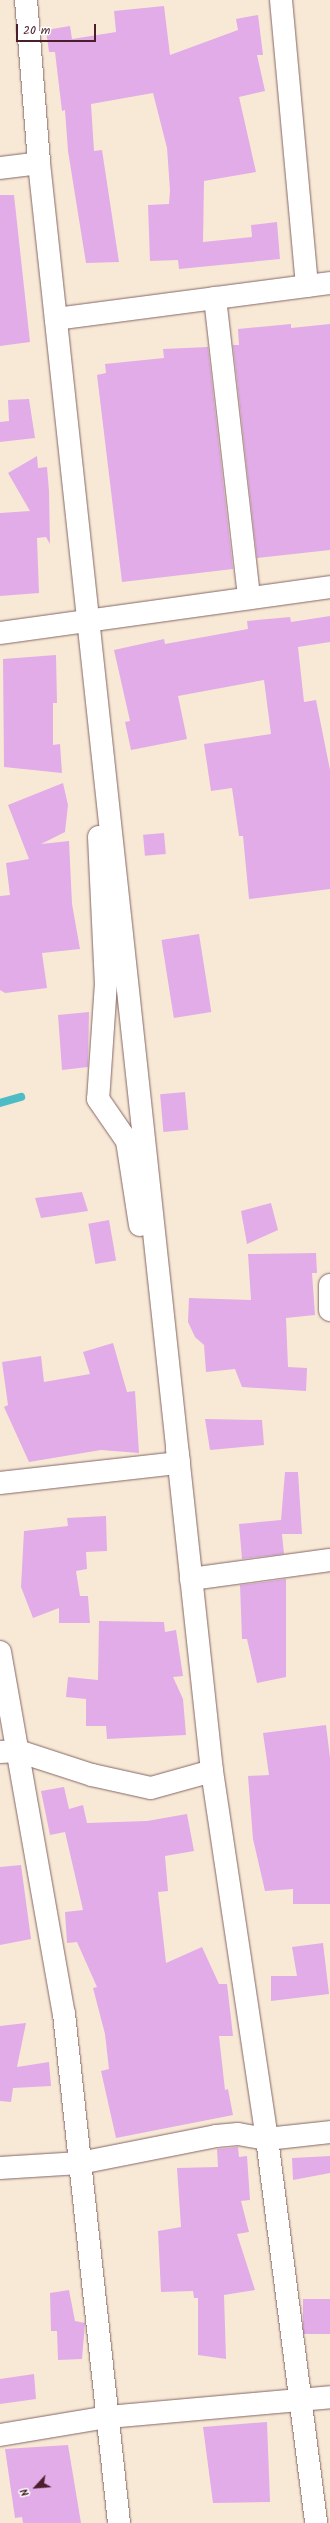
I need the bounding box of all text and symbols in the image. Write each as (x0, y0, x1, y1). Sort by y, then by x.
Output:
scale bar (18, 16, 98, 42)
text: 20 m (23, 21, 50, 40)
north arrow (16, 2467, 56, 2507)
text: N (16, 2485, 35, 2499)

